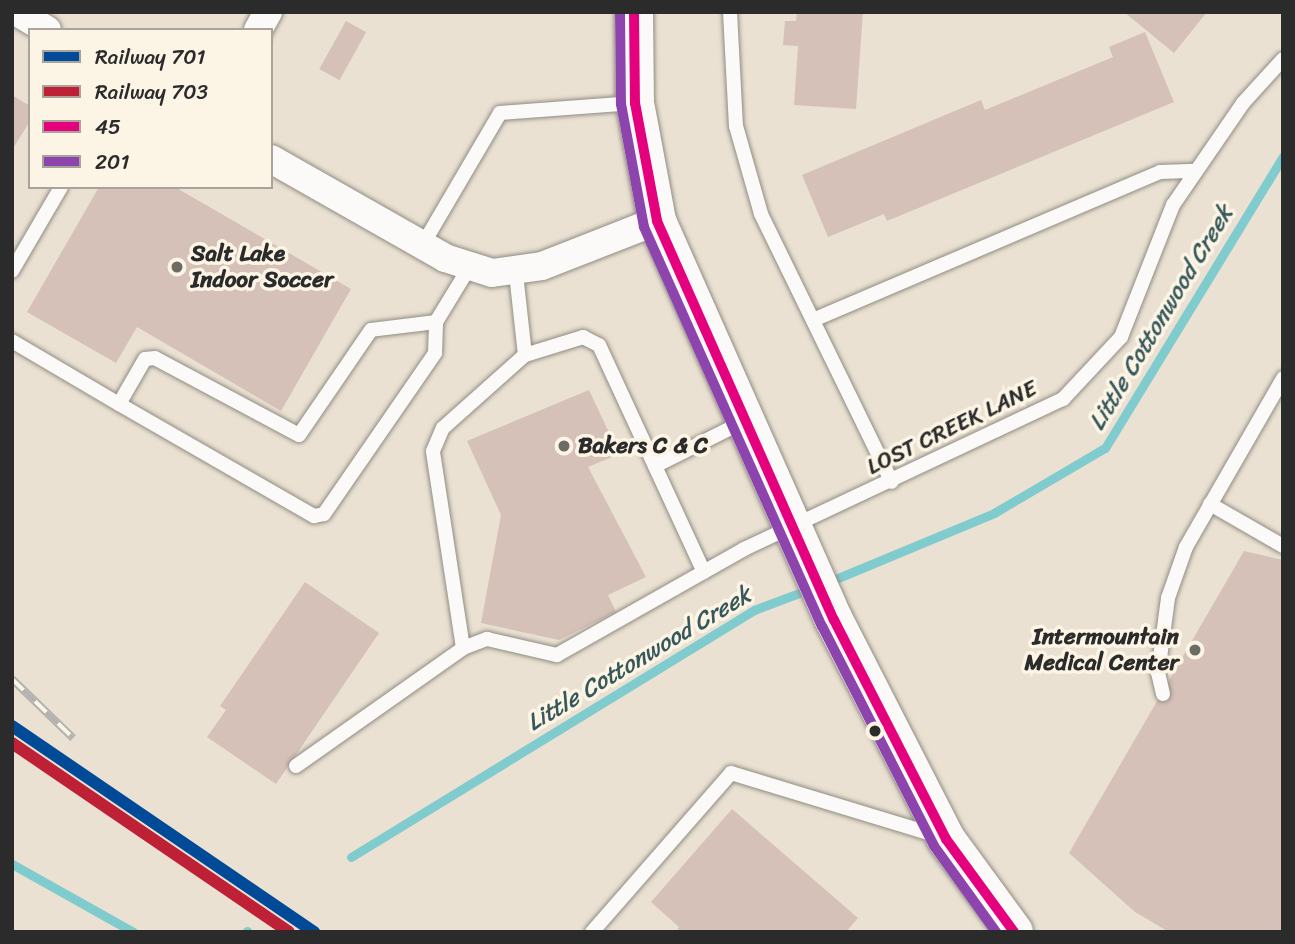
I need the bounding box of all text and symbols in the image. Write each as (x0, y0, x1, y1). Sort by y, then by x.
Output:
legend (28, 28, 273, 189)
text: Railway 701 (95, 38, 206, 76)
text: Railway 703 (95, 73, 208, 111)
text: 45 (95, 108, 121, 146)
text: 201 (95, 143, 129, 181)
water label: Little Cottonwood Creek (1083, 201, 1239, 435)
place label: Salt Lake Indoor Soccer (191, 240, 334, 294)
marker: Salt Lake Indoor Soccer (169, 259, 185, 275)
street label: LOST CREEK LANE (863, 375, 1041, 481)
place label: Bakers C & C (578, 432, 708, 460)
marker: Bakers C & C (556, 438, 572, 454)
water label: Little Cottonwood Creek (522, 581, 756, 737)
place label: Intermountain Medical Center (1025, 623, 1179, 677)
marker: Intermountain Medical Center (1185, 640, 1205, 660)
unlabelled marker (868, 724, 882, 738)

